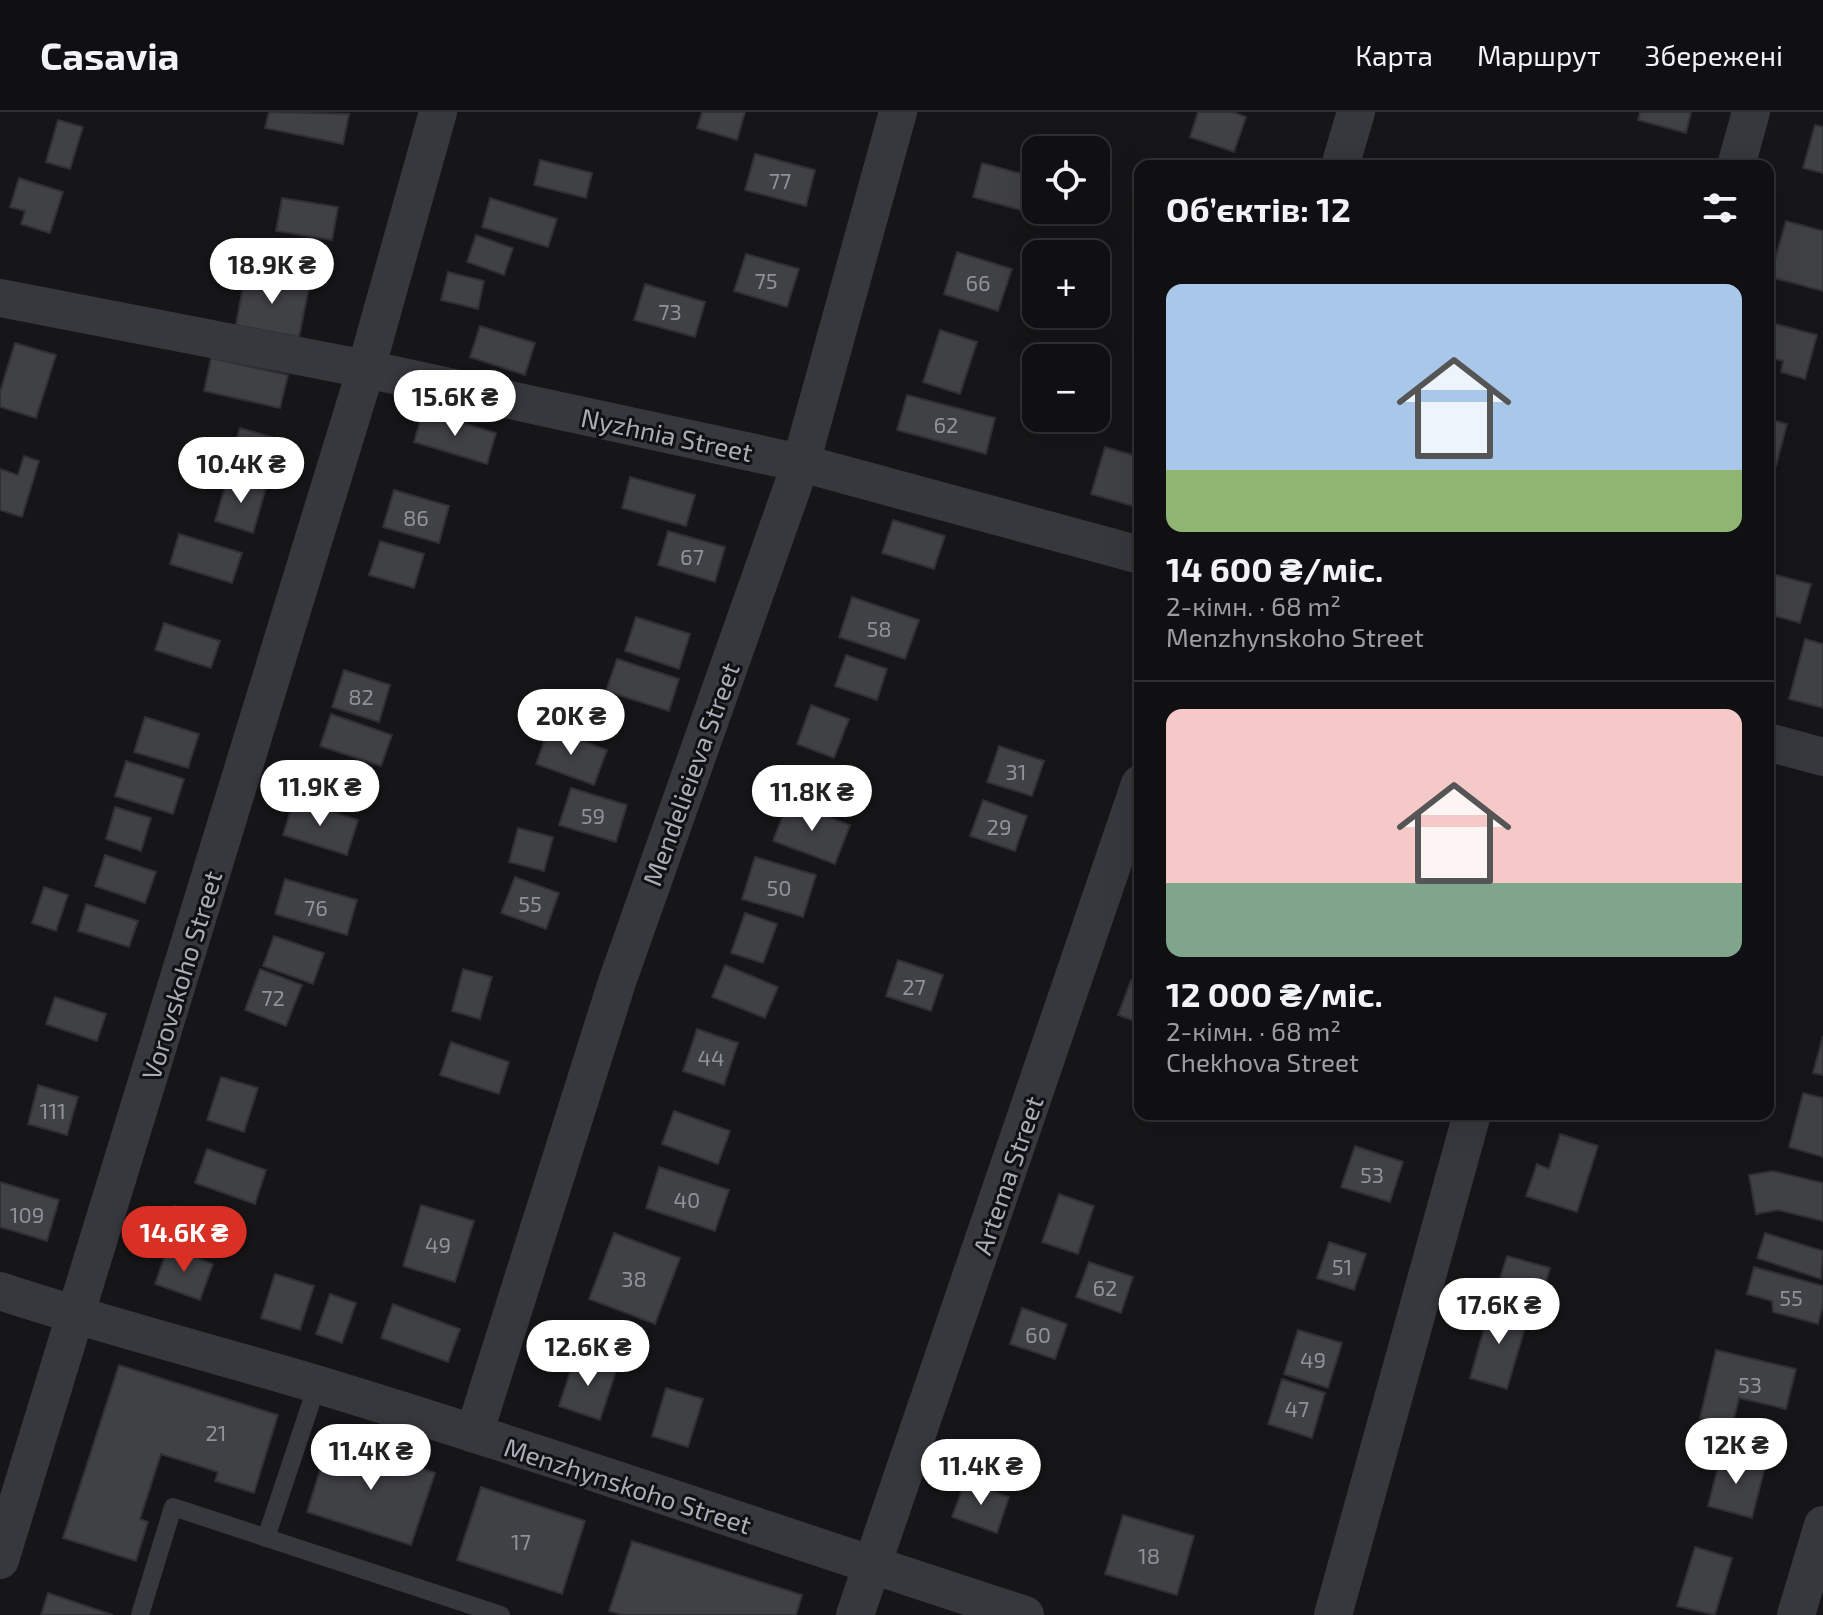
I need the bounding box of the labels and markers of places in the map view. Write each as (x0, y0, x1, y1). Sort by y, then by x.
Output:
pin: 18.9K ₴ (198, 238, 346, 306)
pin: 15.6K ₴ (381, 370, 529, 438)
pin: 10.4K ₴ (167, 437, 315, 505)
pin: 20K ₴ (515, 689, 627, 757)
pin: 11.9K ₴ (246, 760, 394, 828)
pin: 11.8K ₴ (738, 765, 886, 833)
pin: 14.6K ₴ (110, 1206, 258, 1274)
pin: 17.6K ₴ (1425, 1278, 1573, 1346)
pin: 12.6K ₴ (514, 1320, 662, 1388)
pin: 12K ₴ (1680, 1418, 1792, 1486)
pin: 11.4K ₴ (297, 1424, 445, 1492)
pin: 11.4K ₴ (907, 1439, 1055, 1507)

